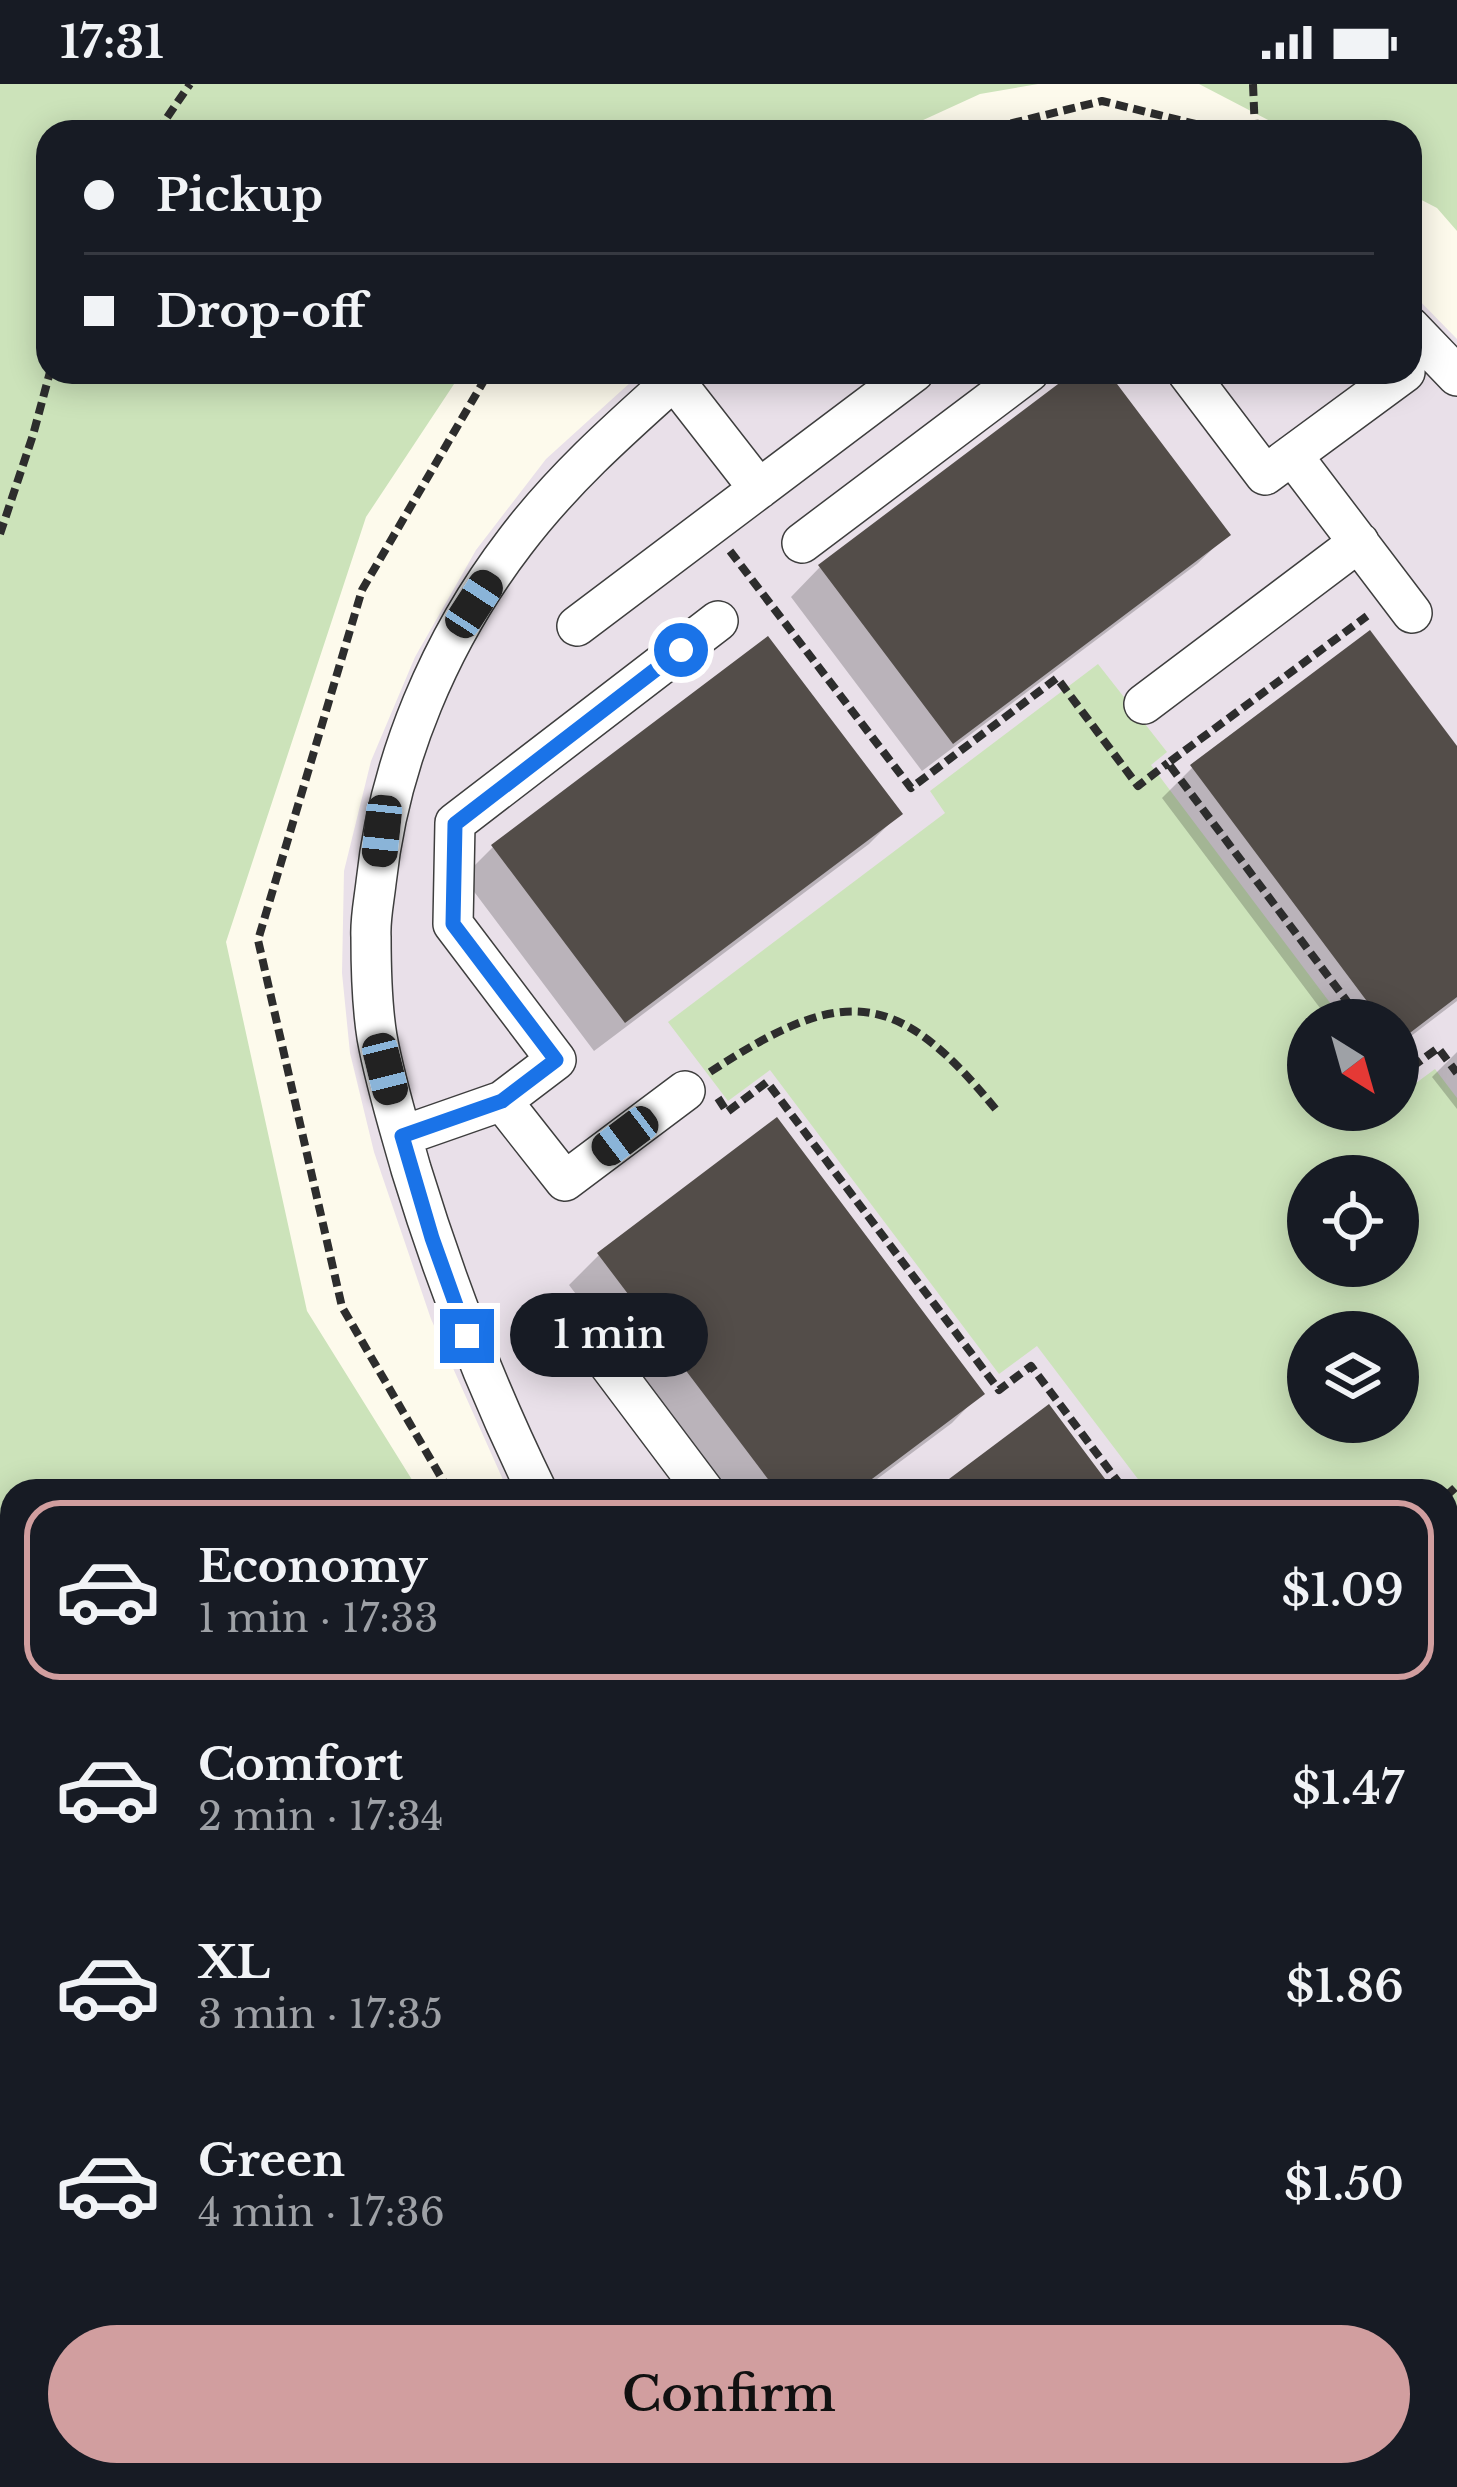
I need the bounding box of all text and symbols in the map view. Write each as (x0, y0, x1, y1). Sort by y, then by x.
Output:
text: 17:31 (60, 14, 164, 70)
text: Pickup (156, 167, 323, 223)
text: Drop-off (156, 283, 366, 339)
car (439, 564, 509, 644)
route start (654, 623, 708, 677)
car (360, 793, 404, 869)
north arrow (1287, 999, 1419, 1131)
map controls (1287, 999, 1419, 1443)
car (359, 1030, 411, 1108)
car (585, 1100, 665, 1172)
button: locate (1287, 1155, 1419, 1287)
callout: 1 min (509, 1294, 707, 1378)
route end (440, 1309, 494, 1363)
text: 1 min (553, 1310, 665, 1359)
button: layers (1287, 1311, 1419, 1443)
icon: car (54, 1536, 162, 1644)
text: Economy (198, 1538, 428, 1594)
text: $1.09 (1281, 1562, 1404, 1618)
text: 1 min · 17:33 (198, 1594, 438, 1643)
icon: car (54, 1734, 162, 1842)
text: Comfort (198, 1736, 403, 1792)
text: $1.47 (1292, 1760, 1404, 1816)
text: 2 min · 17:34 (198, 1792, 444, 1841)
icon: car (54, 1932, 162, 2040)
text: XL (198, 1934, 270, 1990)
text: $1.86 (1286, 1958, 1404, 2014)
text: 3 min · 17:35 (198, 1990, 443, 2039)
icon: car (54, 2130, 162, 2238)
text: Green (198, 2132, 345, 2188)
text: $1.50 (1284, 2156, 1404, 2212)
text: 4 min · 17:36 (198, 2188, 445, 2237)
button: Confirm (48, 2325, 1410, 2463)

